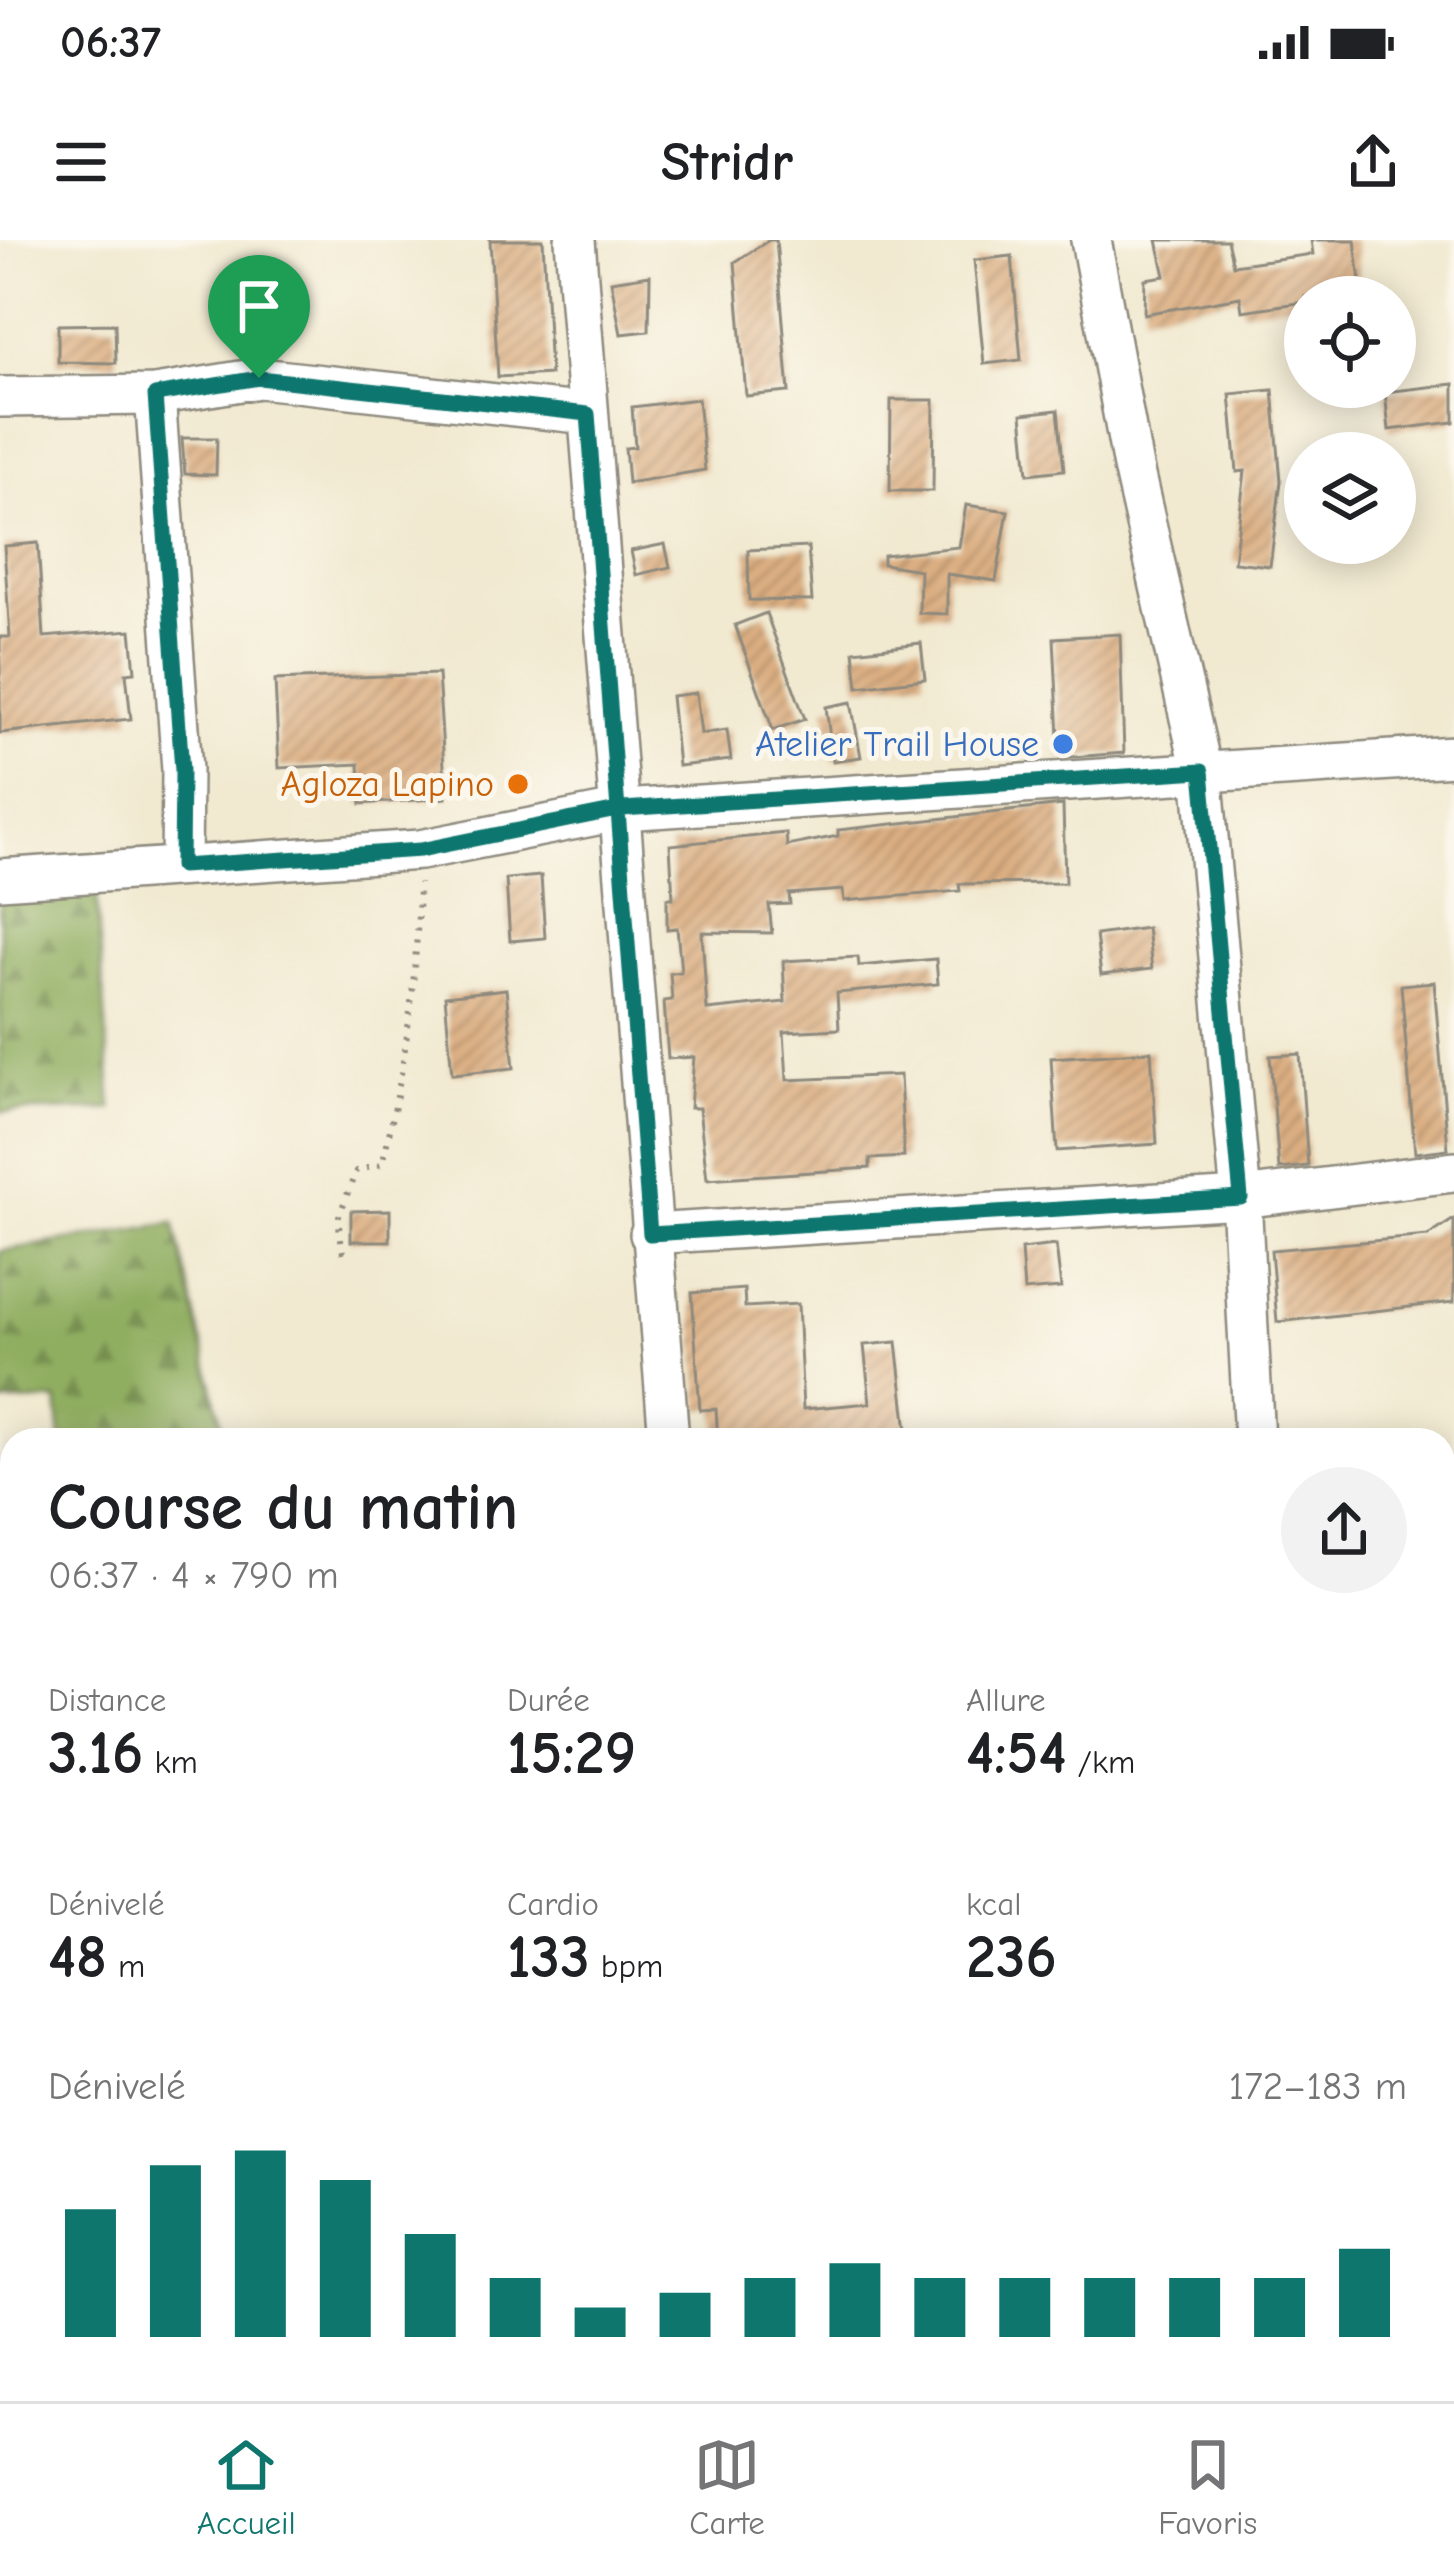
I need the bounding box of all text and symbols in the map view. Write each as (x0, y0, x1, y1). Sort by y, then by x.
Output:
text: 06:37 (60, 16, 161, 68)
icon: menu (48, 129, 114, 195)
icon: share (1340, 129, 1406, 195)
text: Stridr (661, 131, 793, 194)
pin (208, 255, 310, 378)
icon: arrive (226, 273, 292, 339)
map controls (1284, 276, 1416, 564)
button: locate (1284, 276, 1416, 408)
button: layers (1284, 432, 1416, 564)
place label: Atelier Trail House (755, 724, 1039, 765)
marker: Atelier Trail House (1050, 731, 1076, 757)
place label: Agloza Lapino (281, 764, 494, 805)
marker: Agloza Lapino (505, 771, 531, 797)
button: share (1281, 1467, 1407, 1593)
text: Course du matin (48, 1470, 518, 1546)
text: 06:37 · 4 × 790 m (48, 1553, 339, 1598)
text: Distance (48, 1681, 166, 1719)
text: Durée (507, 1681, 590, 1719)
text: Allure (966, 1681, 1046, 1719)
text: 3.16 (48, 1719, 143, 1788)
text: 15:29 (507, 1719, 636, 1788)
text: 4:54 (966, 1719, 1067, 1788)
text: km (143, 1743, 198, 1781)
text: /km (1067, 1743, 1135, 1781)
text: Dénivelé (48, 1885, 164, 1923)
text: Cardio (507, 1885, 599, 1923)
text: kcal (966, 1885, 1021, 1923)
text: 48 (48, 1923, 107, 1992)
text: 133 (507, 1923, 590, 1992)
text: 236 (966, 1923, 1057, 1992)
text: m (107, 1947, 145, 1985)
text: bpm (590, 1947, 663, 1985)
text: Dénivelé (48, 2064, 186, 2109)
text: 172–183 m (1229, 2064, 1407, 2109)
tab: Accueil (197, 2432, 296, 2542)
tab: Carte (689, 2432, 765, 2542)
tab: Favoris (1158, 2432, 1257, 2542)

